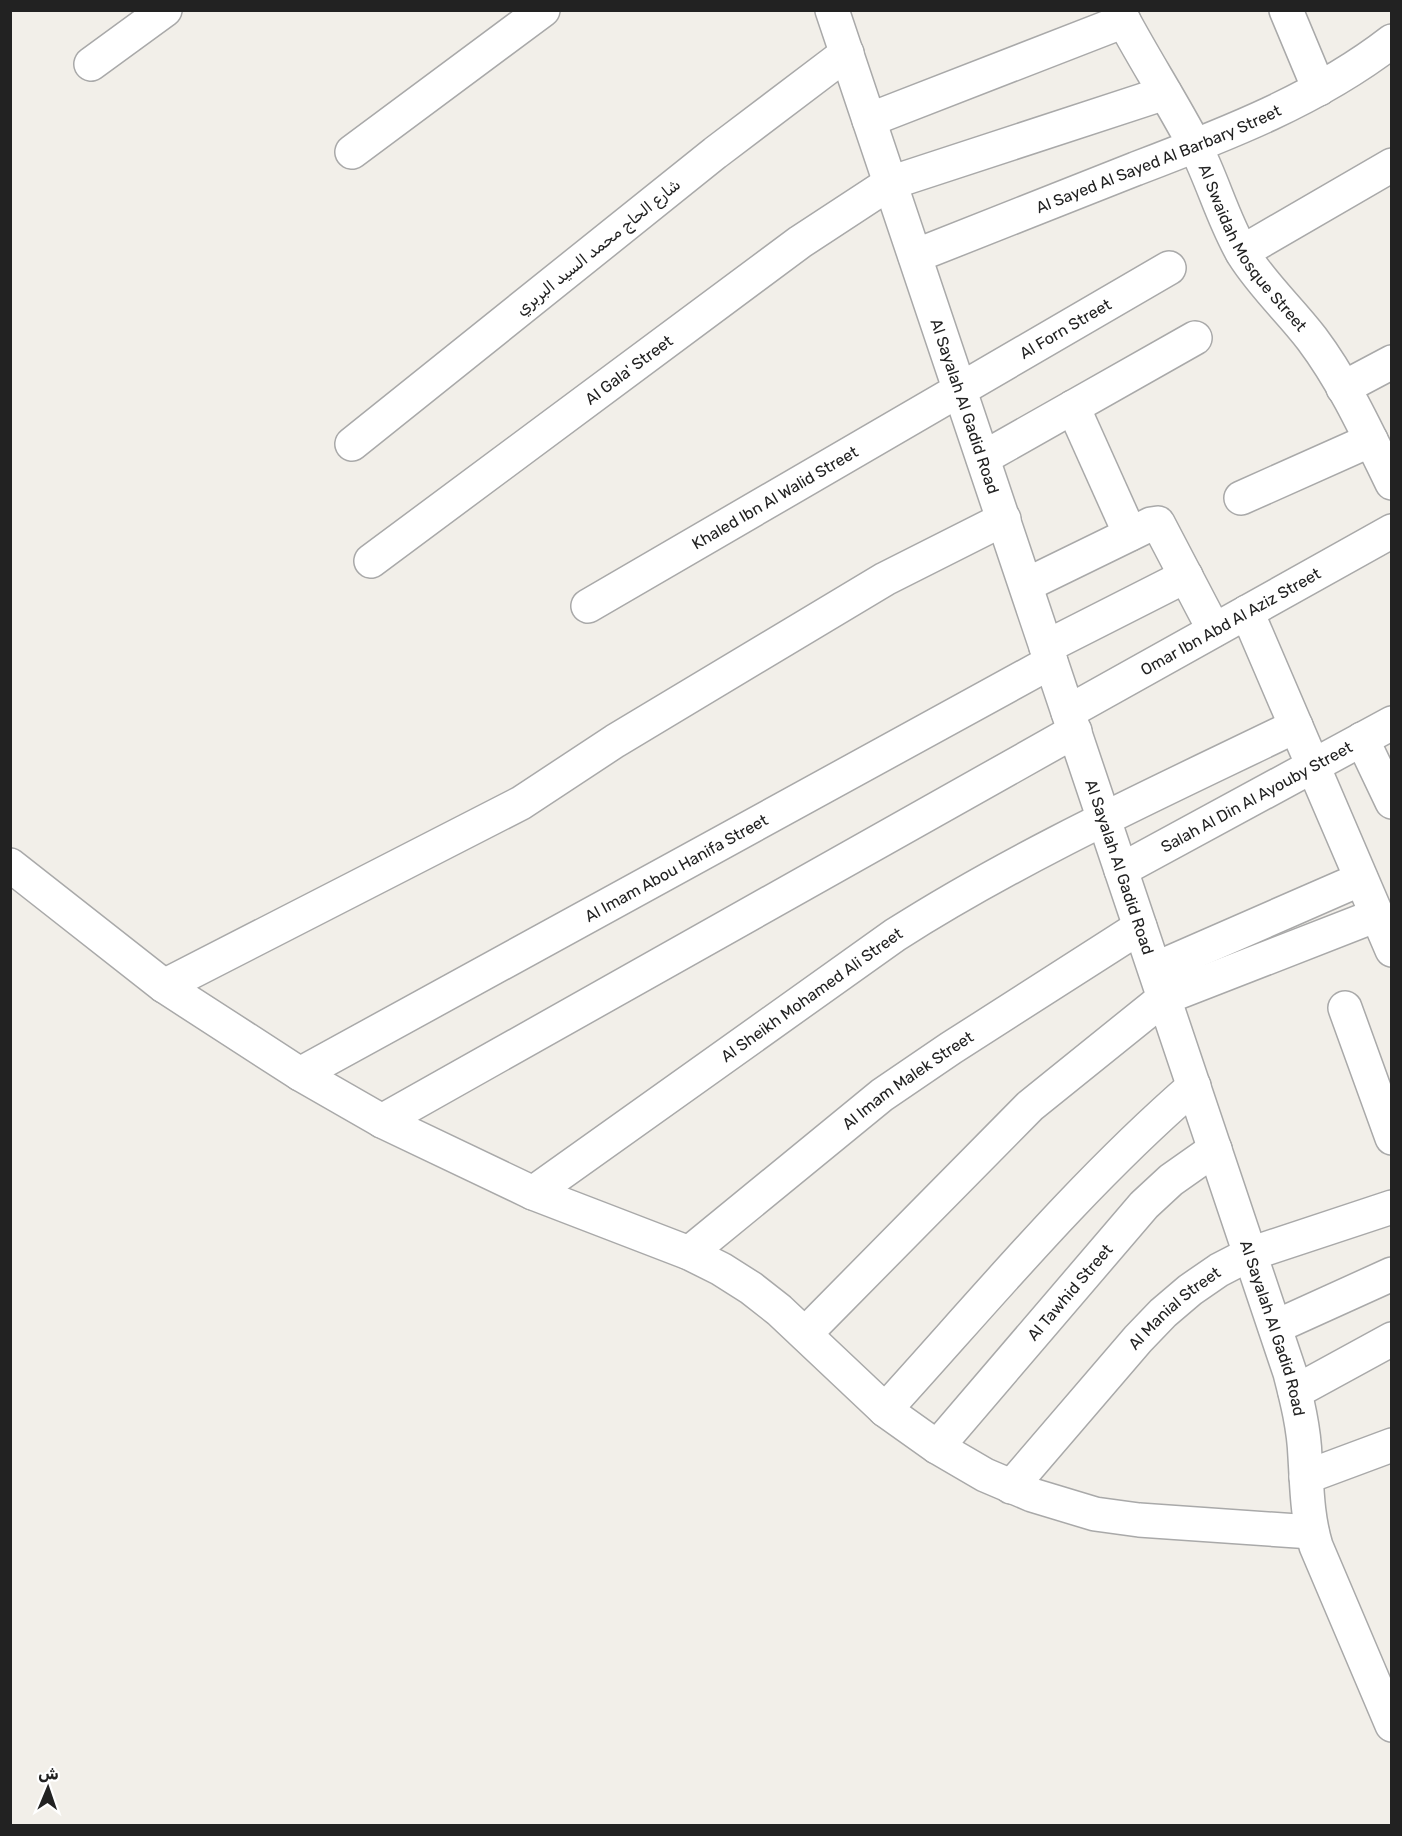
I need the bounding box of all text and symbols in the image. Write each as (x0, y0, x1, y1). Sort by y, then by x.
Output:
street label: Al Sayed Al Sayed Al Barbary Street (1033, 100, 1284, 217)
street label: Al Swaidah Mosque Street (1195, 161, 1311, 335)
street label: شارع الحاج محمد السيد البربري (512, 175, 685, 321)
street label: Al Forn Street (1016, 294, 1114, 363)
street label: Al Sayalah Al Gadid Road (927, 316, 1003, 496)
street label: Al Gala' Street (581, 331, 676, 408)
street label: Khaled Ibn Al Walid Street (688, 442, 861, 553)
street label: Omar Ibn Abd Al Aziz Street (1137, 563, 1324, 679)
street label: Salah Al Din Al Ayouby Street (1157, 737, 1355, 856)
street label: Al Sayalah Al Gadid Road (1082, 777, 1158, 957)
street label: Al Imam Abou Hanifa Street (581, 810, 771, 925)
street label: Al Sheikh Mohamed Ali Street (717, 923, 906, 1066)
street label: Al Imam Malek Street (838, 1027, 977, 1133)
street label: Al Sayalah Al Gadid Road (1236, 1238, 1309, 1418)
street label: Al Tawhid Street (1023, 1240, 1116, 1344)
street label: Al Manial Street (1124, 1262, 1224, 1353)
north arrow (18, 1758, 78, 1818)
text: ش (38, 1764, 59, 1783)

